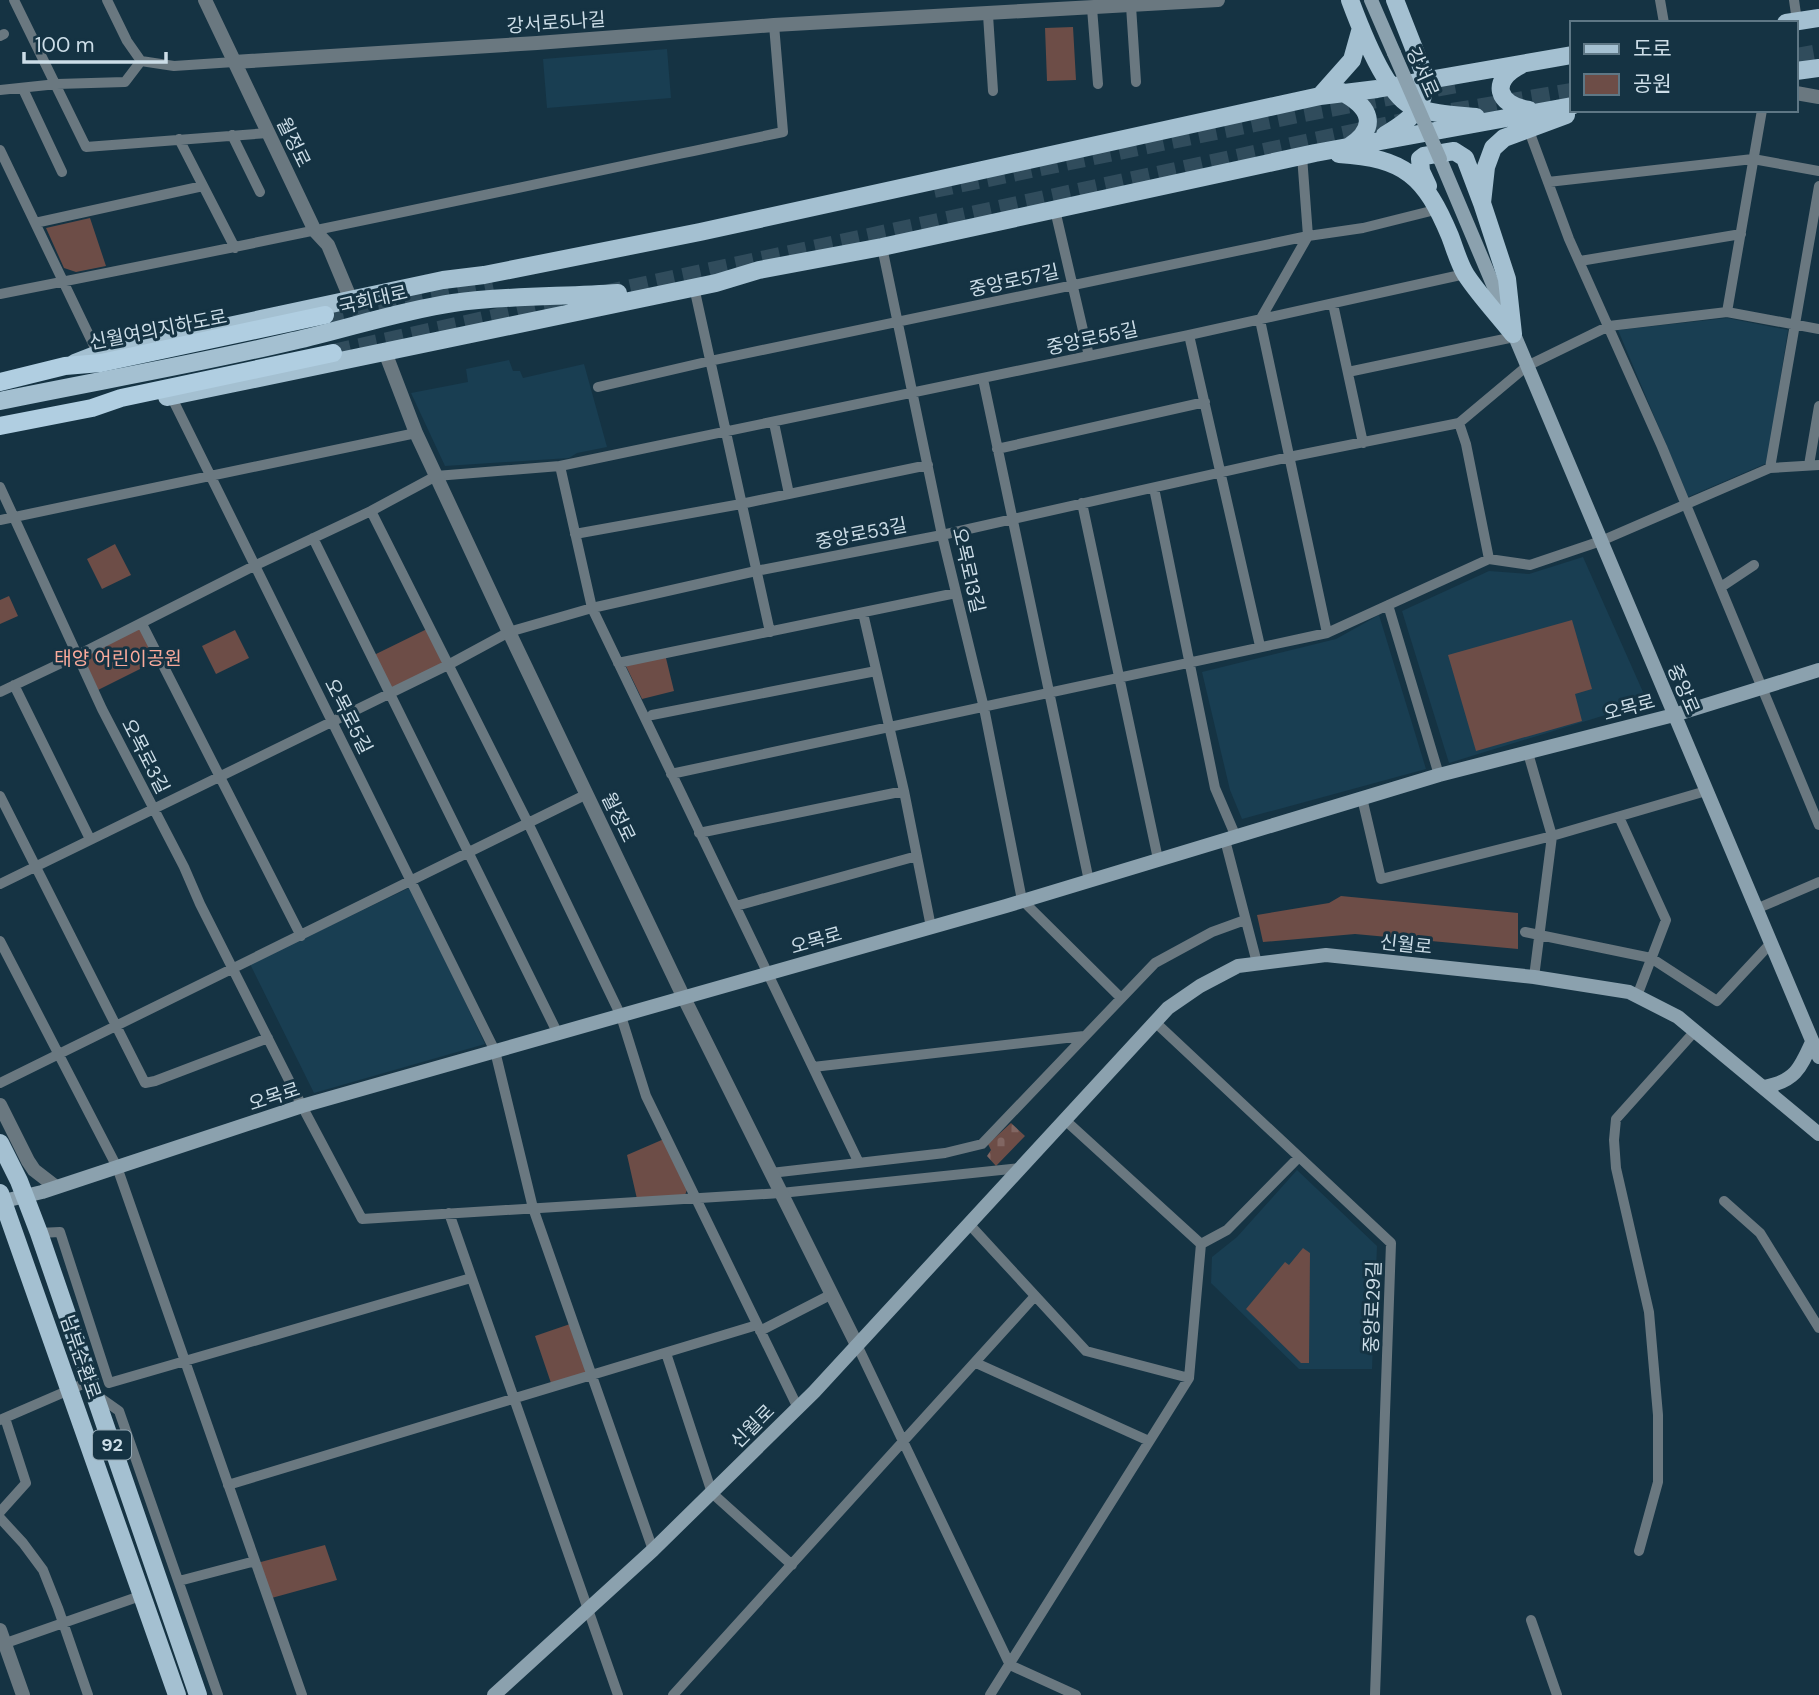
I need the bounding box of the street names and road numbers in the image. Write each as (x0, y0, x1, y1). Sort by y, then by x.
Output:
street label: 강서로5나길 (506, 7, 606, 38)
street label: 강서로 (1400, 43, 1445, 101)
street label: 월정로 (271, 113, 316, 171)
street label: 중앙로57길 (967, 259, 1061, 302)
street label: 국회대로 (336, 279, 410, 320)
street label: 신월여의지하도로 (87, 304, 229, 355)
street label: 중앙로55길 (1044, 317, 1140, 360)
street label: 중앙로53길 (813, 512, 909, 555)
street label: 오목로13길 (947, 525, 990, 615)
street label: 중앙로 (1662, 660, 1705, 718)
street label: 오목로5길 (319, 674, 378, 758)
street label: 오목로 (1601, 689, 1658, 726)
street label: 오목로3길 (116, 714, 175, 798)
street label: 월정로 (596, 788, 641, 846)
street label: 오목로 (787, 921, 845, 960)
street label: 신월로 (1379, 929, 1433, 960)
street label: 오목로 (245, 1076, 303, 1116)
street label: 중앙로29길 (1358, 1260, 1387, 1354)
street label: 남부순환로 (54, 1312, 107, 1403)
street label: 신월로 (725, 1399, 780, 1454)
road number: 92 (93, 1430, 131, 1460)

